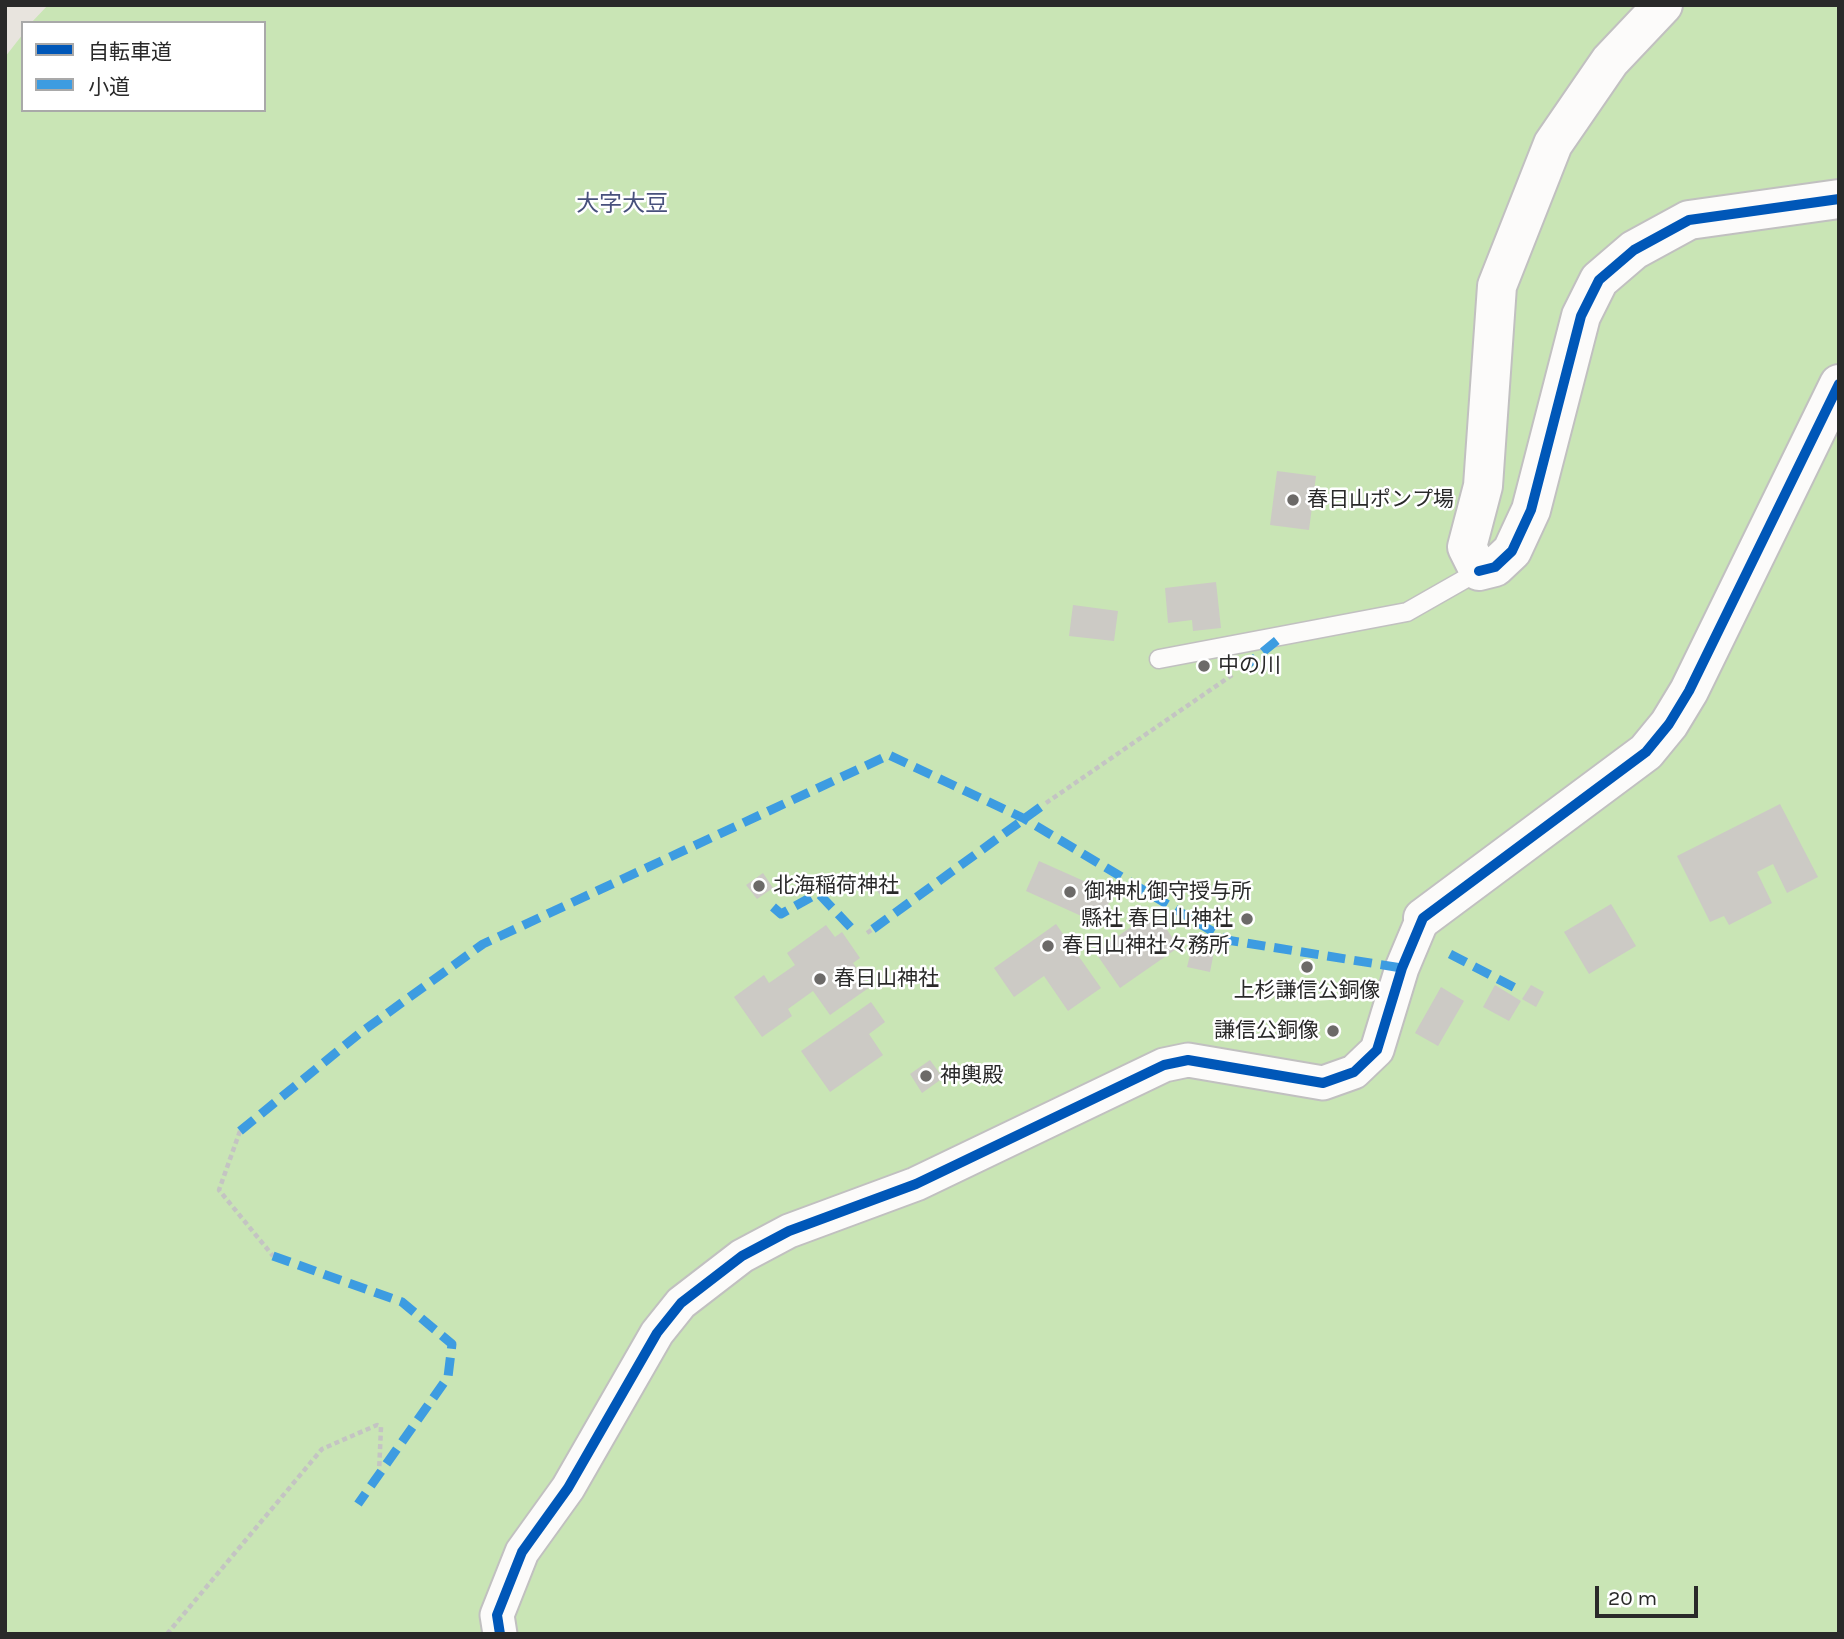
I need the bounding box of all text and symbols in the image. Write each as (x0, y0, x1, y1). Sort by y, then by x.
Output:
legend (21, 21, 266, 112)
text: 自転車道 (88, 40, 172, 64)
text: 小道 (88, 75, 130, 99)
district label: 大字大豆 (576, 190, 668, 218)
place label: 春日山ポンプ場 (1307, 487, 1454, 513)
marker: 春日山ポンプ場 (1285, 492, 1301, 508)
place label: 中の川 (1218, 653, 1281, 679)
marker: 中の川 (1196, 658, 1212, 674)
place label: 北海稲荷神社 (773, 873, 899, 899)
marker: 北海稲荷神社 (751, 878, 767, 894)
place label: 御神札御守授与所 (1084, 879, 1252, 905)
marker: 御神札御守授与所 (1062, 884, 1078, 900)
place label: 縣社 春日山神社 (1081, 906, 1233, 932)
marker: 縣社 春日山神社 (1239, 911, 1255, 927)
place label: 春日山神社々務所 (1062, 933, 1230, 959)
marker: 春日山神社々務所 (1040, 938, 1056, 954)
marker: 上杉謙信公銅像 (1299, 959, 1315, 975)
place label: 春日山神社 (834, 966, 939, 992)
marker: 春日山神社 (812, 971, 828, 987)
place label: 上杉謙信公銅像 (1234, 978, 1380, 1004)
place label: 謙信公銅像 (1214, 1018, 1319, 1044)
marker: 謙信公銅像 (1325, 1023, 1341, 1039)
place label: 神輿殿 (940, 1063, 1003, 1089)
marker: 神輿殿 (918, 1068, 934, 1084)
scale bar (1599, 1572, 1702, 1616)
text: 20 m (1608, 1586, 1657, 1610)

